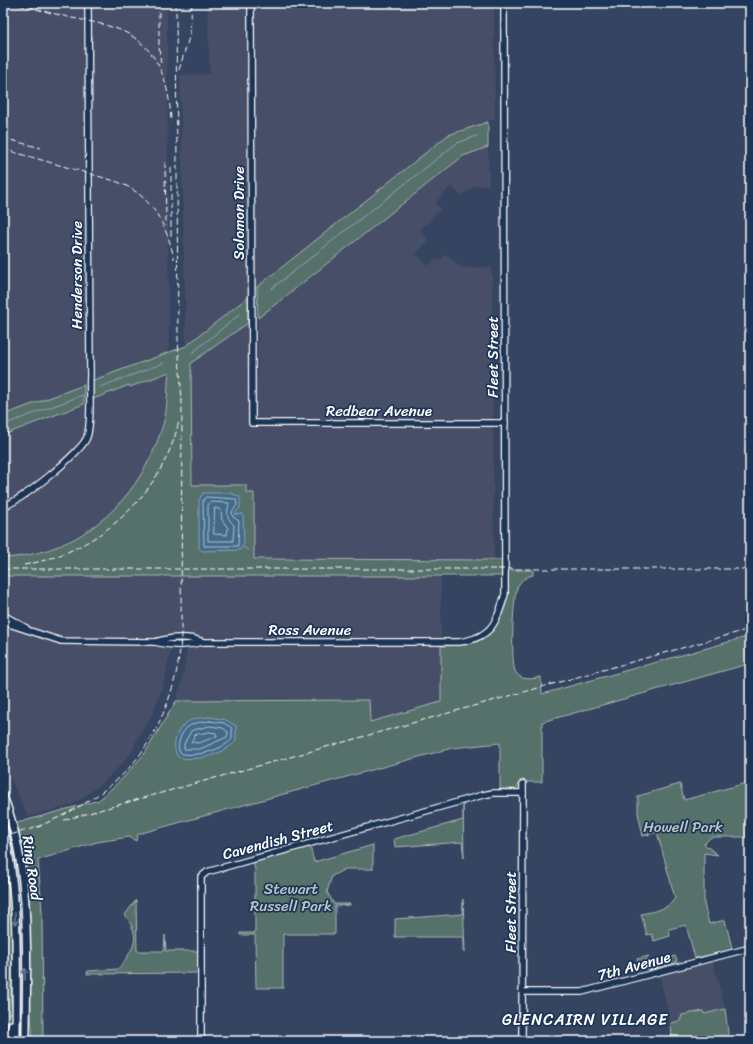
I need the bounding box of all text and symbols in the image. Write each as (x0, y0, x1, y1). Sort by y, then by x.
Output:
street label: Solomon Drive (226, 166, 252, 260)
street label: Henderson Drive (64, 220, 90, 329)
street label: Fleet Street (480, 316, 506, 398)
street label: Redbear Avenue (326, 398, 432, 424)
street label: Ross Avenue (269, 617, 352, 643)
street label: Cavendish Street (220, 813, 337, 867)
park label: Howell Park (643, 814, 723, 840)
street label: Ring Road (15, 834, 50, 903)
street label: Fleet Street (498, 871, 524, 953)
park label: Stewart Russell Park (250, 876, 332, 919)
one-way arrow (11, 912, 19, 925)
street label: 7th Avenue (595, 944, 673, 988)
one-way arrow (22, 968, 29, 981)
district label: GLENCAIRN VILLAGE (502, 1005, 668, 1034)

